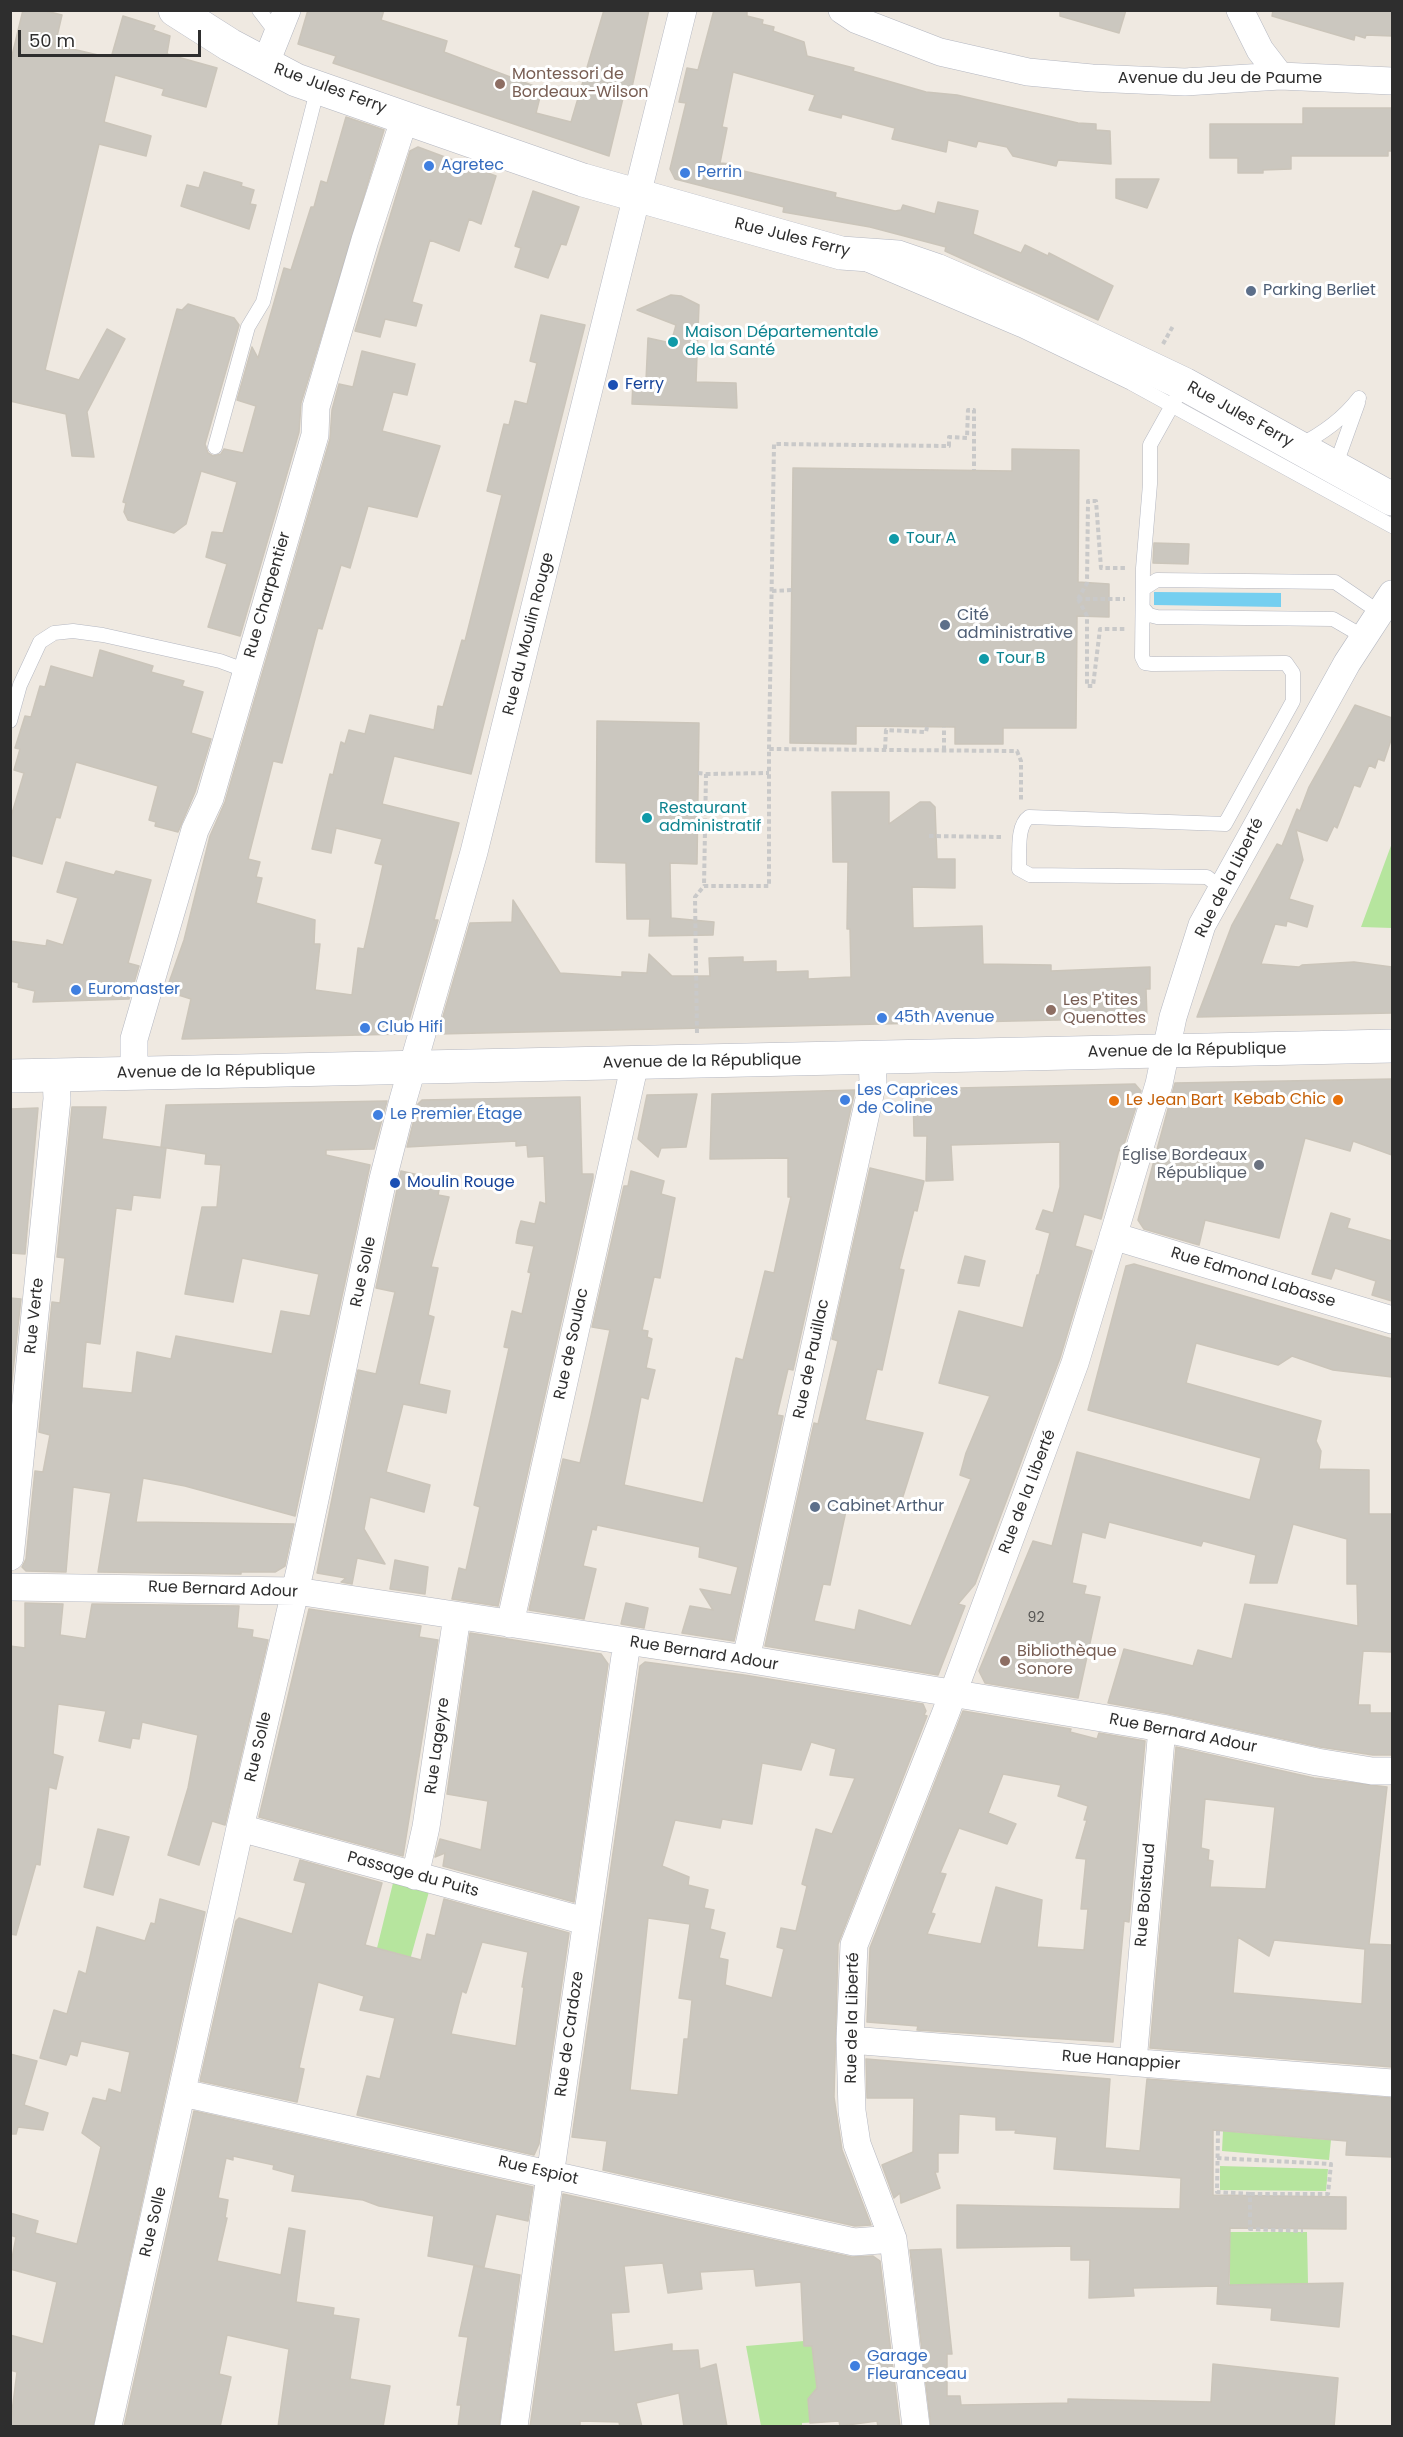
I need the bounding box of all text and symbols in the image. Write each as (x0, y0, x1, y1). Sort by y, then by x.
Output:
scale bar (21, 18, 204, 56)
text: 50 m (29, 28, 75, 53)
street label: Rue Jules Ferry (271, 60, 389, 118)
place label: Montessori de Bordeaux-Wilson (512, 65, 649, 103)
street label: Avenue du Jeu de Paume (1118, 69, 1322, 89)
marker: Montessori de Bordeaux-Wilson (493, 77, 507, 91)
place label: Agretec (441, 156, 504, 176)
marker: Agretec (422, 159, 436, 173)
place label: Perrin (697, 163, 742, 183)
marker: Perrin (678, 166, 692, 180)
street label: Rue Jules Ferry (732, 214, 852, 262)
place label: Parking Berliet (1263, 281, 1376, 301)
marker: Parking Berliet (1244, 284, 1258, 298)
place label: Maison Départementale de la Santé (685, 323, 878, 361)
marker: Maison Départementale de la Santé (666, 335, 680, 349)
place label: Ferry (625, 375, 664, 395)
marker: Ferry (606, 378, 620, 392)
street label: Rue Jules Ferry (1184, 378, 1296, 452)
place label: Tour A (906, 529, 956, 549)
street label: Rue Charpentier (241, 530, 295, 660)
marker: Tour A (887, 532, 901, 546)
street label: Rue du Moulin Rouge (499, 551, 559, 717)
place label: Cité administrative (957, 606, 1073, 644)
marker: Cité administrative (938, 618, 952, 632)
place label: Tour B (996, 649, 1045, 669)
marker: Tour B (977, 652, 991, 666)
place label: Restaurant administratif (659, 799, 761, 837)
marker: Restaurant administratif (640, 811, 654, 825)
street label: Rue de la Liberté (1192, 815, 1268, 941)
place label: Euromaster (88, 980, 180, 1000)
marker: Euromaster (69, 983, 83, 997)
place label: Les P'tites Quenottes (1063, 991, 1146, 1029)
marker: Les P'tites Quenottes (1044, 1003, 1058, 1017)
place label: 45th Avenue (894, 1008, 995, 1028)
marker: 45th Avenue (875, 1011, 889, 1025)
place label: Club Hifi (377, 1018, 443, 1038)
marker: Club Hifi (358, 1021, 372, 1035)
street label: Avenue de la République (1087, 1040, 1287, 1062)
street label: Avenue de la République (602, 1051, 802, 1073)
street label: Avenue de la République (116, 1061, 316, 1083)
place label: Les Caprices de Coline (857, 1081, 958, 1119)
place label: Kebab Chic (1234, 1090, 1326, 1110)
place label: Le Jean Bart (1126, 1091, 1223, 1111)
marker: Les Caprices de Coline (838, 1093, 852, 1107)
marker: Kebab Chic (1331, 1093, 1345, 1107)
marker: Le Jean Bart (1107, 1094, 1121, 1108)
place label: Le Premier Étage (390, 1105, 522, 1125)
marker: Le Premier Étage (371, 1108, 385, 1122)
place label: Église Bordeaux République (1122, 1146, 1247, 1184)
marker: Église Bordeaux République (1252, 1158, 1266, 1172)
place label: Moulin Rouge (407, 1173, 515, 1193)
marker: Moulin Rouge (388, 1176, 402, 1190)
street label: Rue Solle (347, 1235, 381, 1309)
street label: Rue Edmond Labasse (1168, 1244, 1338, 1312)
street label: Rue Verte (21, 1277, 49, 1355)
street label: Rue de Soulac (551, 1286, 593, 1402)
street label: Rue de Pauillac (790, 1297, 834, 1421)
street label: Rue de la Liberté (995, 1427, 1061, 1557)
place label: Cabinet Arthur (827, 1497, 944, 1517)
marker: Cabinet Arthur (808, 1500, 822, 1514)
street label: Rue Bernard Adour (148, 1578, 298, 1602)
house number: 92 (1028, 1610, 1044, 1626)
street label: Rue Bernard Adour (628, 1633, 780, 1675)
place label: Bibliothèque Sonore (1017, 1642, 1117, 1680)
marker: Bibliothèque Sonore (998, 1654, 1012, 1668)
street label: Rue Lageyre (422, 1696, 454, 1796)
street label: Rue Solle (242, 1710, 276, 1784)
street label: Rue Bernard Adour (1108, 1710, 1258, 1758)
street label: Rue Boistaud (1132, 1842, 1160, 1948)
street label: Passage du Puits (345, 1848, 481, 1902)
street label: Rue de la Liberté (842, 1952, 864, 2084)
street label: Rue de Cardoze (552, 1970, 588, 2098)
street label: Rue Hanappier (1061, 2047, 1181, 2075)
street label: Rue Espiot (496, 2152, 580, 2190)
street label: Rue Solle (137, 2185, 171, 2259)
place label: Garage Fleuranceau (867, 2347, 967, 2385)
marker: Garage Fleuranceau (848, 2359, 862, 2373)

